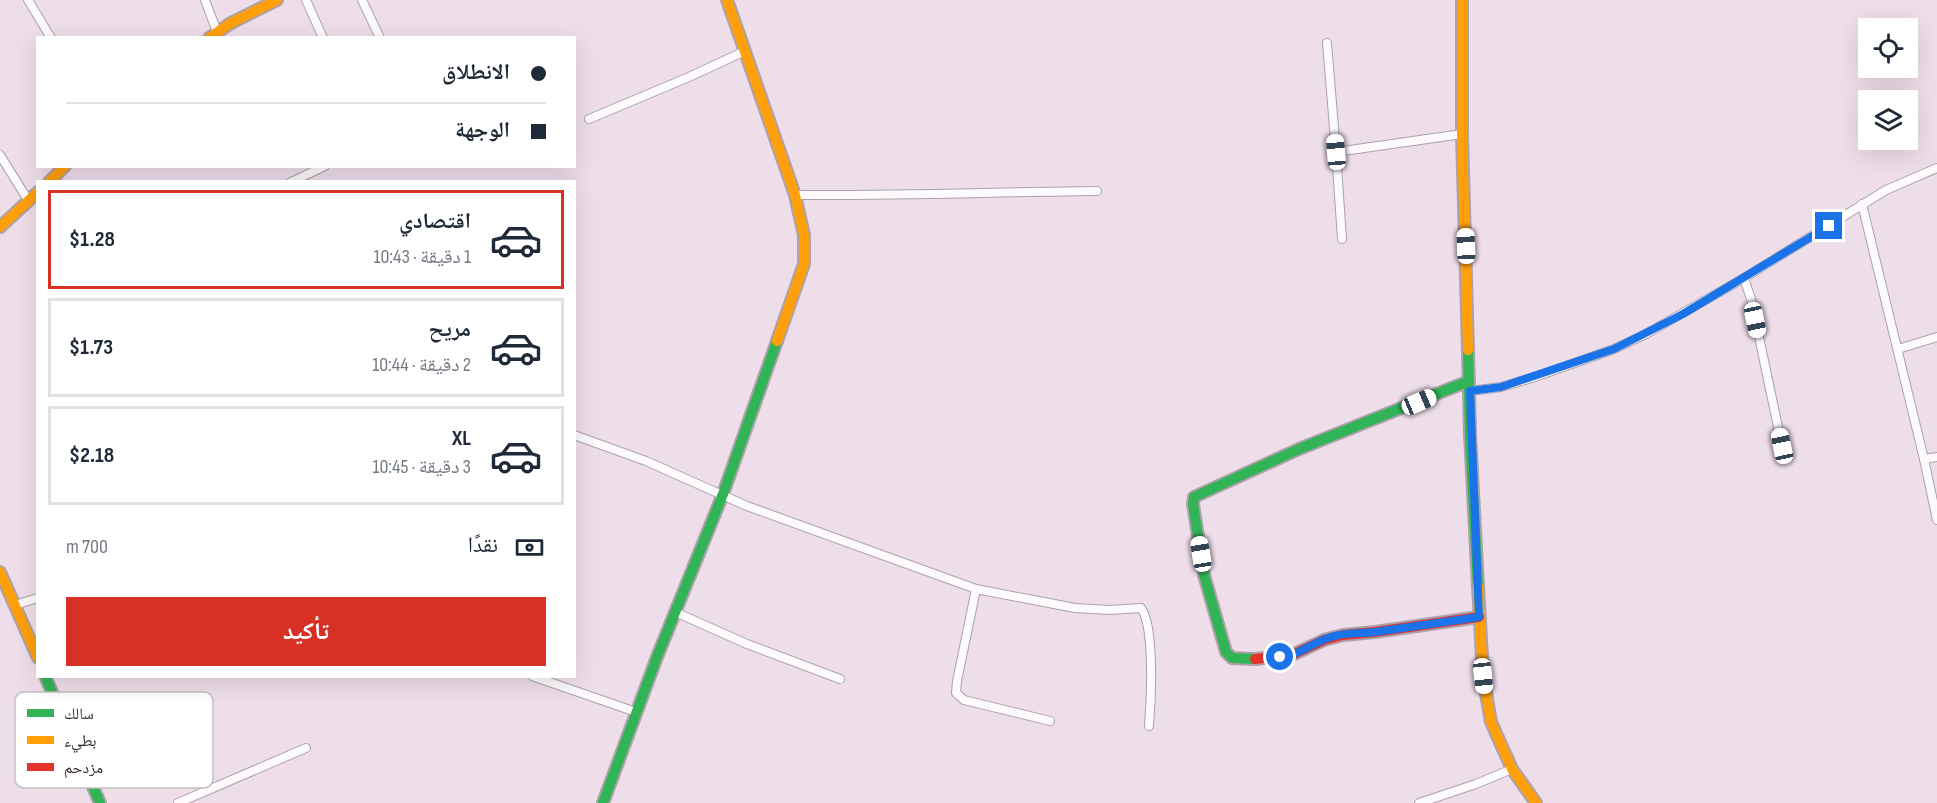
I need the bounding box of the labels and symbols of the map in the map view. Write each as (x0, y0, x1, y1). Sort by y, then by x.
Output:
car (1325, 133, 1347, 171)
route end (1815, 212, 1842, 239)
car (1456, 228, 1476, 264)
car (1742, 301, 1768, 339)
car (1399, 387, 1439, 417)
car (1769, 427, 1795, 465)
car (1189, 535, 1213, 573)
route start (1266, 643, 1293, 670)
car (1472, 657, 1494, 695)
legend (15, 692, 213, 788)
text: سالك (64, 705, 94, 724)
text: بطيء (64, 732, 96, 753)
text: مزدحم (64, 759, 103, 778)

